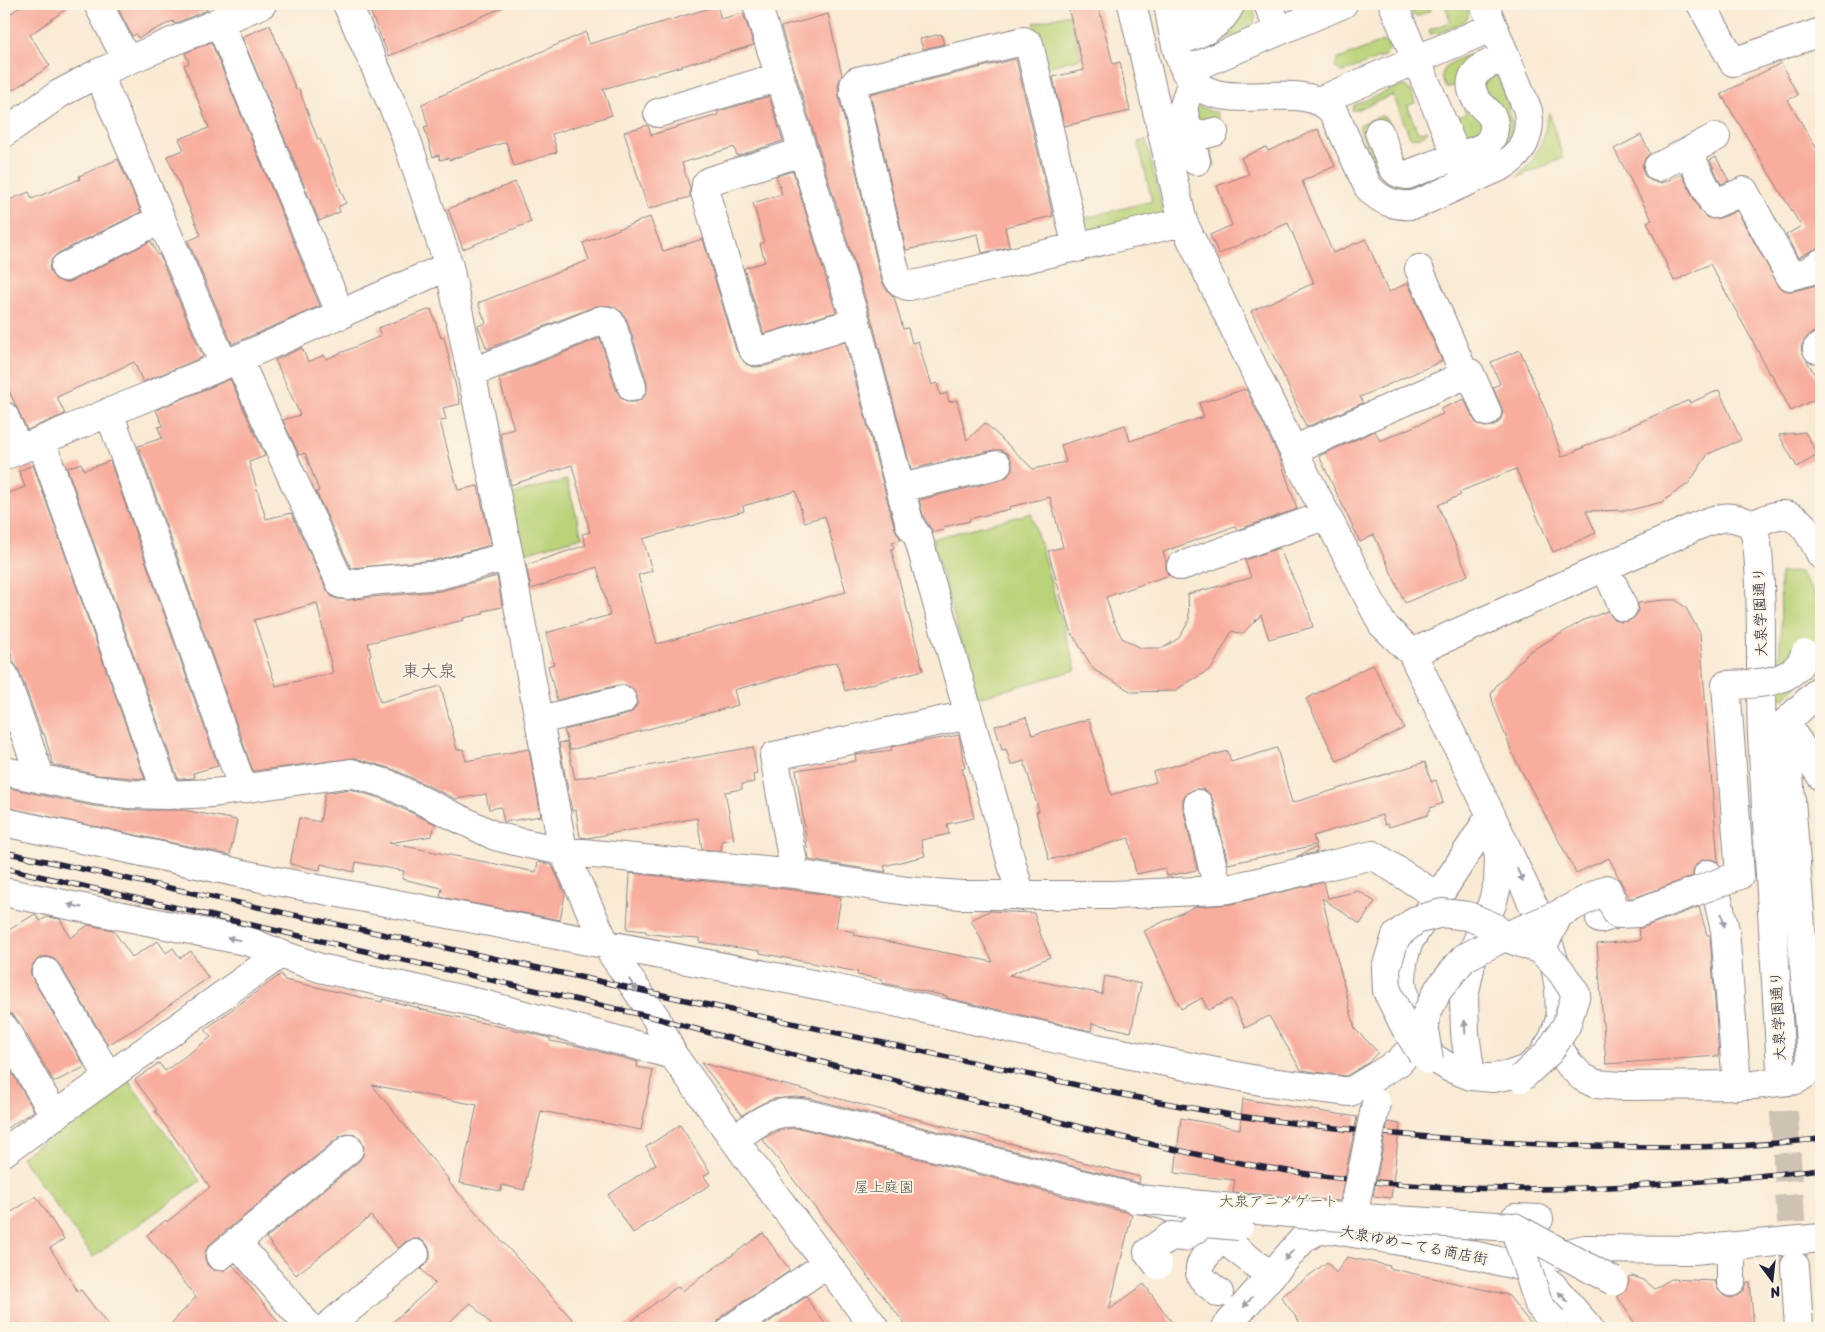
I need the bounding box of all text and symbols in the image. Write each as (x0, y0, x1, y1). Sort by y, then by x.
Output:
street label: 大泉学園通り (1745, 567, 1775, 657)
district label: 東大泉 (402, 655, 456, 687)
one-way arrow (1516, 868, 1524, 882)
one-way arrow (66, 902, 82, 910)
one-way arrow (1719, 913, 1727, 929)
one-way arrow (226, 935, 242, 943)
street label: 大泉学園通り (1763, 970, 1793, 1062)
one-way arrow (628, 978, 638, 992)
one-way arrow (1461, 1019, 1469, 1035)
park label: 屋上庭園 (854, 1174, 914, 1200)
park label: 大泉アニメゲート (1219, 1188, 1339, 1214)
street label: 大泉ゆめーてる商店街 (1338, 1218, 1490, 1272)
one-way arrow (1284, 1248, 1295, 1261)
north arrow (1748, 1254, 1798, 1304)
text: N (1767, 1278, 1784, 1305)
one-way arrow (1558, 1291, 1569, 1304)
one-way arrow (1242, 1296, 1254, 1308)

